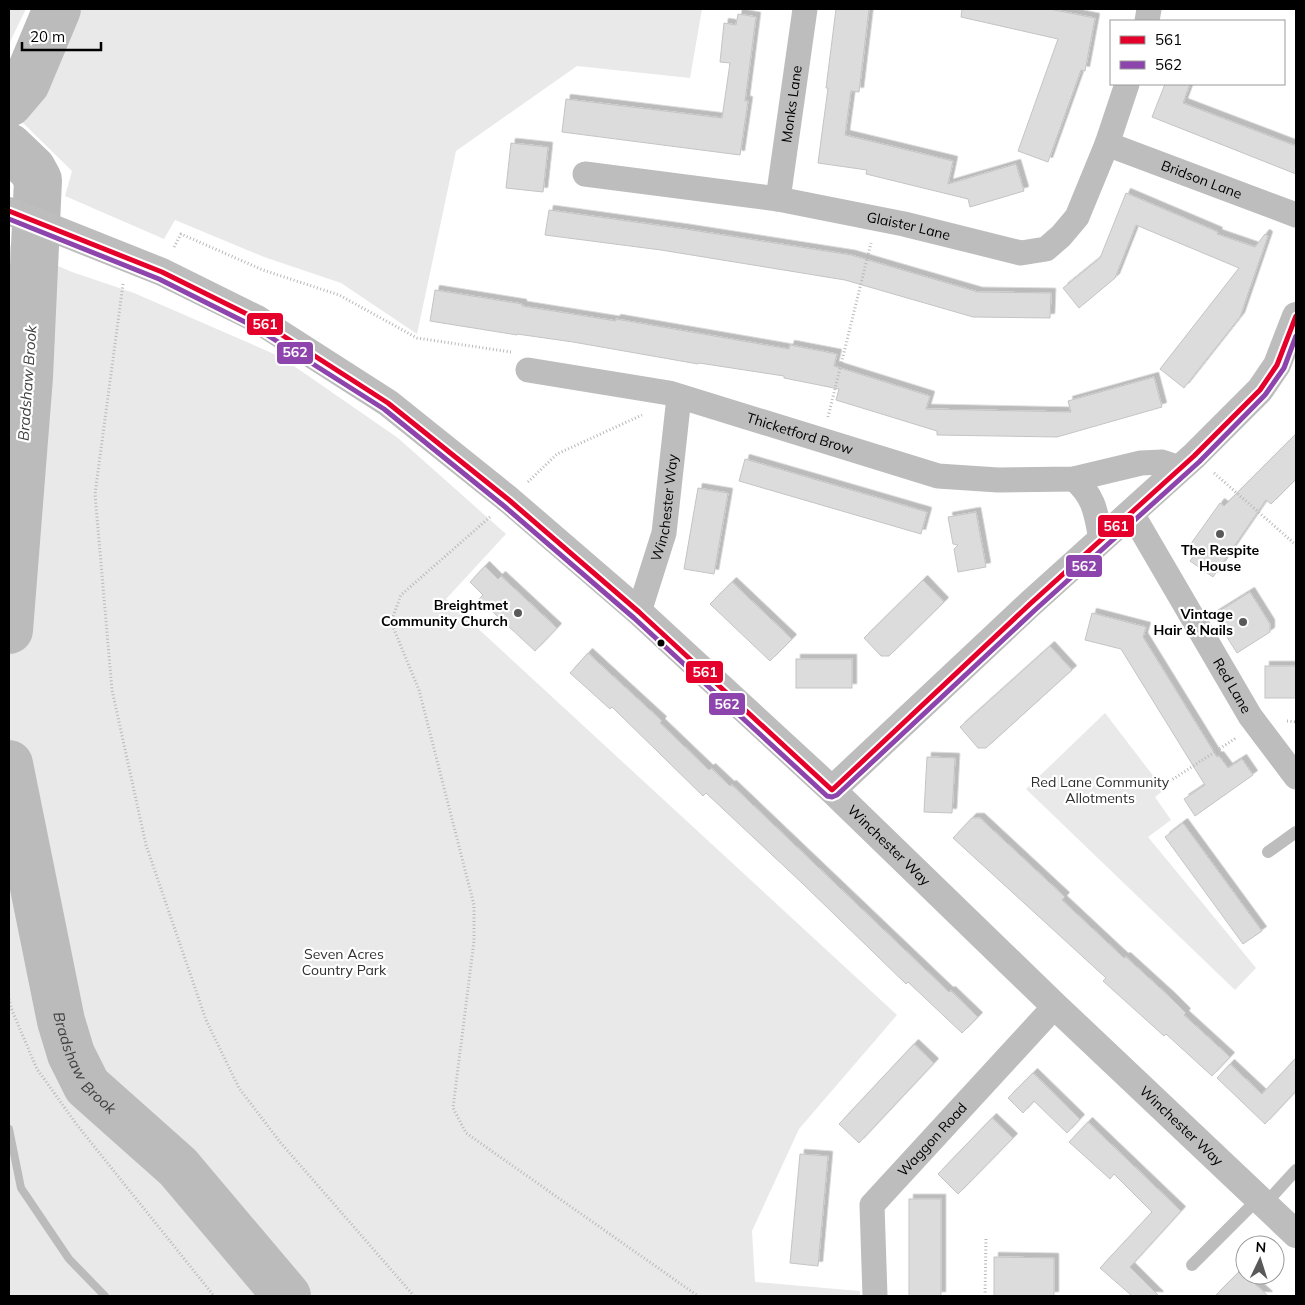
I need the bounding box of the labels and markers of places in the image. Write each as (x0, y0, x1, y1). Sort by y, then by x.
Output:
marker: The Respite House (1214, 528, 1226, 540)
place label: The Respite House (1181, 541, 1259, 575)
place label: Breightmet Community Church (381, 596, 509, 630)
place label: Vintage Hair & Nails (1153, 605, 1233, 639)
marker: Breightmet Community Church (512, 607, 524, 619)
marker: Vintage Hair & Nails (1237, 616, 1249, 628)
unlabelled marker (656, 638, 666, 648)

